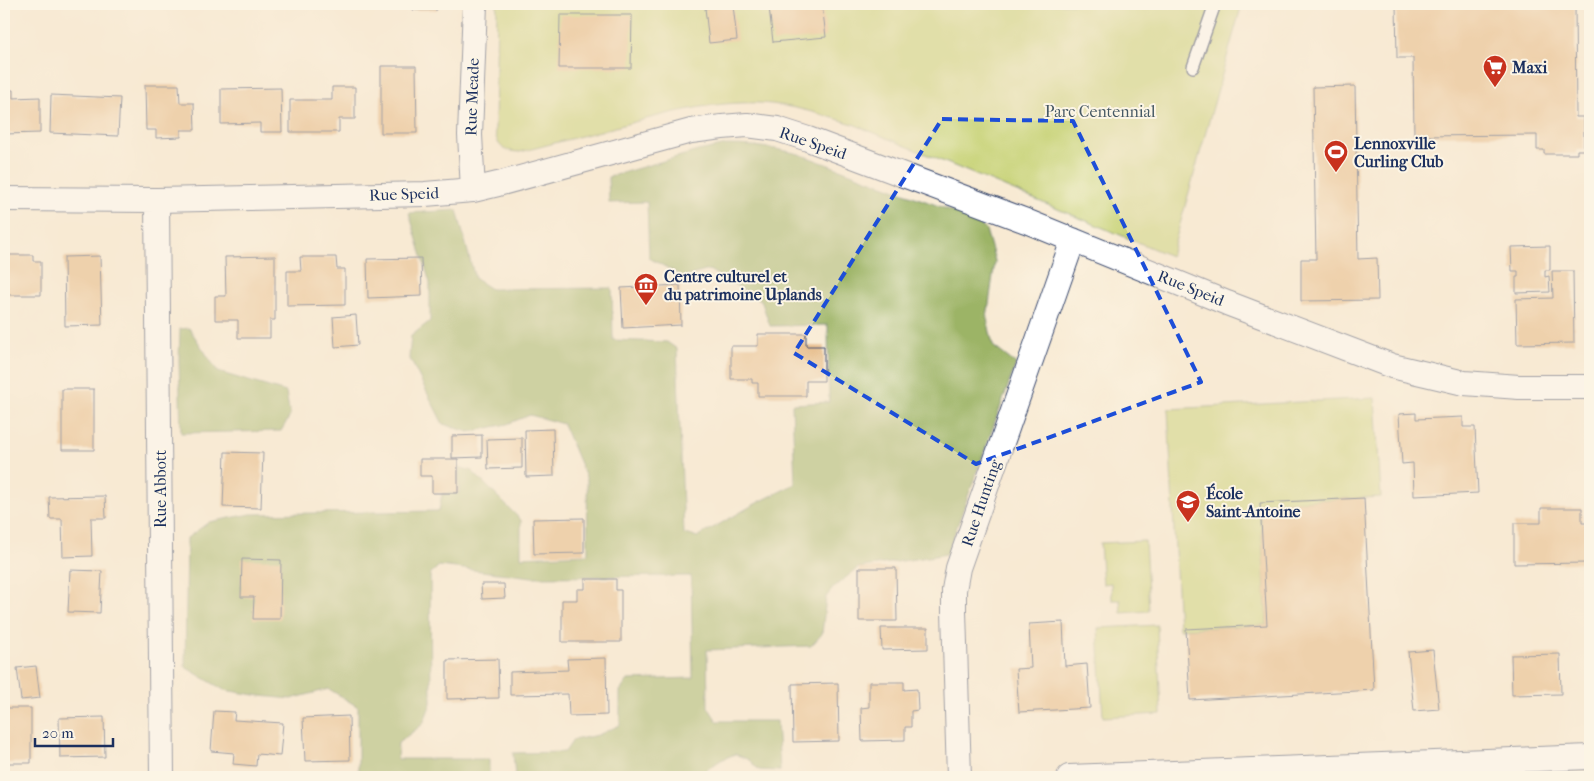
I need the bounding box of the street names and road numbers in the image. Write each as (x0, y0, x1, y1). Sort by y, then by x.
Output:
street label: Rue Meade (461, 58, 483, 136)
street label: Rue Speid (777, 123, 849, 163)
street label: Rue Speid (369, 183, 440, 205)
street label: Rue Speid (1155, 266, 1227, 310)
street label: Rue Abbott (151, 450, 170, 528)
street label: Rue Hunting (957, 457, 1005, 549)

